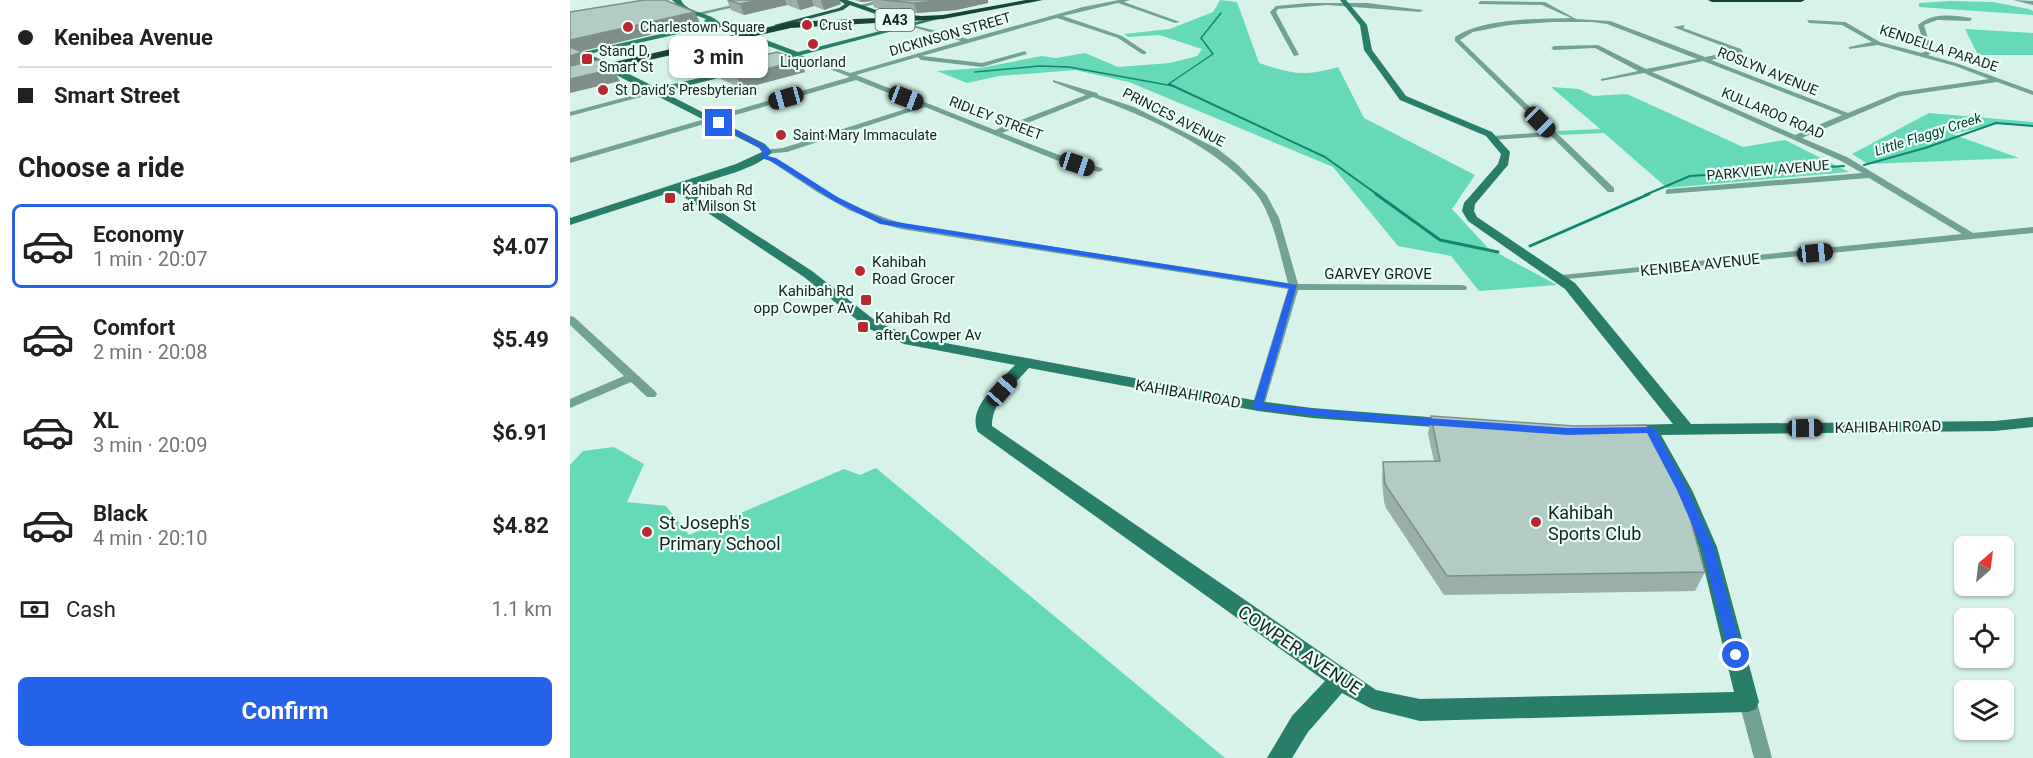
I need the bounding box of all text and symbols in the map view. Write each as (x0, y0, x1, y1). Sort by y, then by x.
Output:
road number: A43 (876, 9, 914, 31)
street label: DICKINSON STREET (887, 9, 1013, 59)
place label: Crust (819, 17, 853, 33)
marker: Crust (800, 18, 814, 32)
place label: Charlestown Square (640, 19, 765, 35)
marker: Charlestown Square (621, 20, 635, 34)
street label: KENDELLA PARADE (1878, 21, 2000, 75)
text: Kenibea Avenue (54, 25, 213, 50)
callout: 3 min (670, 36, 768, 78)
marker: Liquorland (806, 37, 820, 51)
place label: Stand D, Smart St (599, 43, 654, 75)
street label: ROSLYN AVENUE (1716, 44, 1821, 98)
text: 3 min (693, 45, 744, 69)
marker: Stand D, Smart St (580, 52, 594, 66)
place label: Liquorland (780, 54, 846, 70)
place label: St David’s Presbyterian (615, 82, 757, 98)
text: Smart Street (54, 83, 180, 108)
marker: St David’s Presbyterian (596, 83, 610, 97)
car (886, 83, 926, 113)
car (766, 84, 806, 112)
street label: PRINCES AVENUE (1120, 84, 1228, 150)
street label: KULLAROO ROAD (1719, 84, 1827, 142)
street label: RIDLEY STREET (947, 93, 1046, 143)
car (1521, 103, 1559, 141)
route end (705, 109, 732, 136)
water label: Little Flaggy Creek (1873, 109, 1984, 159)
place label: Saint Mary Immaculate (793, 127, 937, 143)
marker: Saint Mary Immaculate (774, 128, 788, 142)
car (1057, 150, 1097, 178)
text: Choose a ride (18, 152, 184, 184)
street label: PARKVIEW AVENUE (1706, 157, 1830, 183)
place label: Kahibah Rd at Milson St (682, 182, 756, 214)
marker: Kahibah Rd at Milson St (663, 191, 677, 205)
icon: car (21, 219, 75, 273)
text: Economy (93, 222, 184, 247)
text: $4.07 (492, 234, 549, 259)
car (1796, 242, 1834, 264)
text: 1 min · 20:07 (93, 247, 208, 271)
street label: KENIBEA AVENUE (1639, 250, 1761, 280)
place label: Kahibah Road Grocer (872, 253, 955, 288)
marker: Kahibah Road Grocer (853, 264, 867, 278)
street label: GARVEY GROVE (1324, 265, 1432, 283)
place label: Kahibah Rd opp Cowper Av (753, 282, 854, 317)
marker: Kahibah Rd opp Cowper Av (859, 293, 873, 307)
place label: Kahibah Rd after Cowper Av (875, 309, 982, 344)
icon: car (21, 312, 75, 366)
text: Comfort (93, 315, 175, 340)
marker: Kahibah Rd after Cowper Av (856, 320, 870, 334)
text: $5.49 (492, 327, 549, 352)
text: 2 min · 20:08 (93, 340, 208, 364)
car (983, 371, 1021, 409)
street label: KAHIBAH ROAD (1134, 376, 1242, 412)
icon: car (21, 405, 75, 459)
text: XL (93, 408, 119, 433)
street label: KAHIBAH ROAD (1835, 417, 1941, 437)
car (1787, 419, 1823, 437)
text: $6.91 (492, 420, 549, 445)
text: 3 min · 20:09 (93, 433, 208, 457)
icon: car (21, 498, 75, 552)
text: Black (93, 501, 148, 526)
place label: Kahibah Sports Club (1548, 502, 1641, 544)
place label: St Joseph's Primary School (659, 512, 781, 554)
text: $4.82 (492, 513, 549, 538)
marker: Kahibah Sports Club (1529, 515, 1543, 529)
marker: St Joseph's Primary School (640, 525, 654, 539)
text: 4 min · 20:10 (93, 526, 208, 550)
north arrow (1954, 536, 2014, 596)
map controls (1954, 536, 2014, 740)
icon: cash (18, 593, 51, 626)
text: Cash (66, 597, 116, 622)
text: 1.1 km (492, 597, 552, 621)
street label: COWPER AVENUE (1234, 601, 1366, 699)
button: locate (1954, 608, 2014, 668)
route start (1722, 641, 1749, 668)
button: Confirm (18, 677, 552, 746)
button: layers (1954, 680, 2014, 740)

